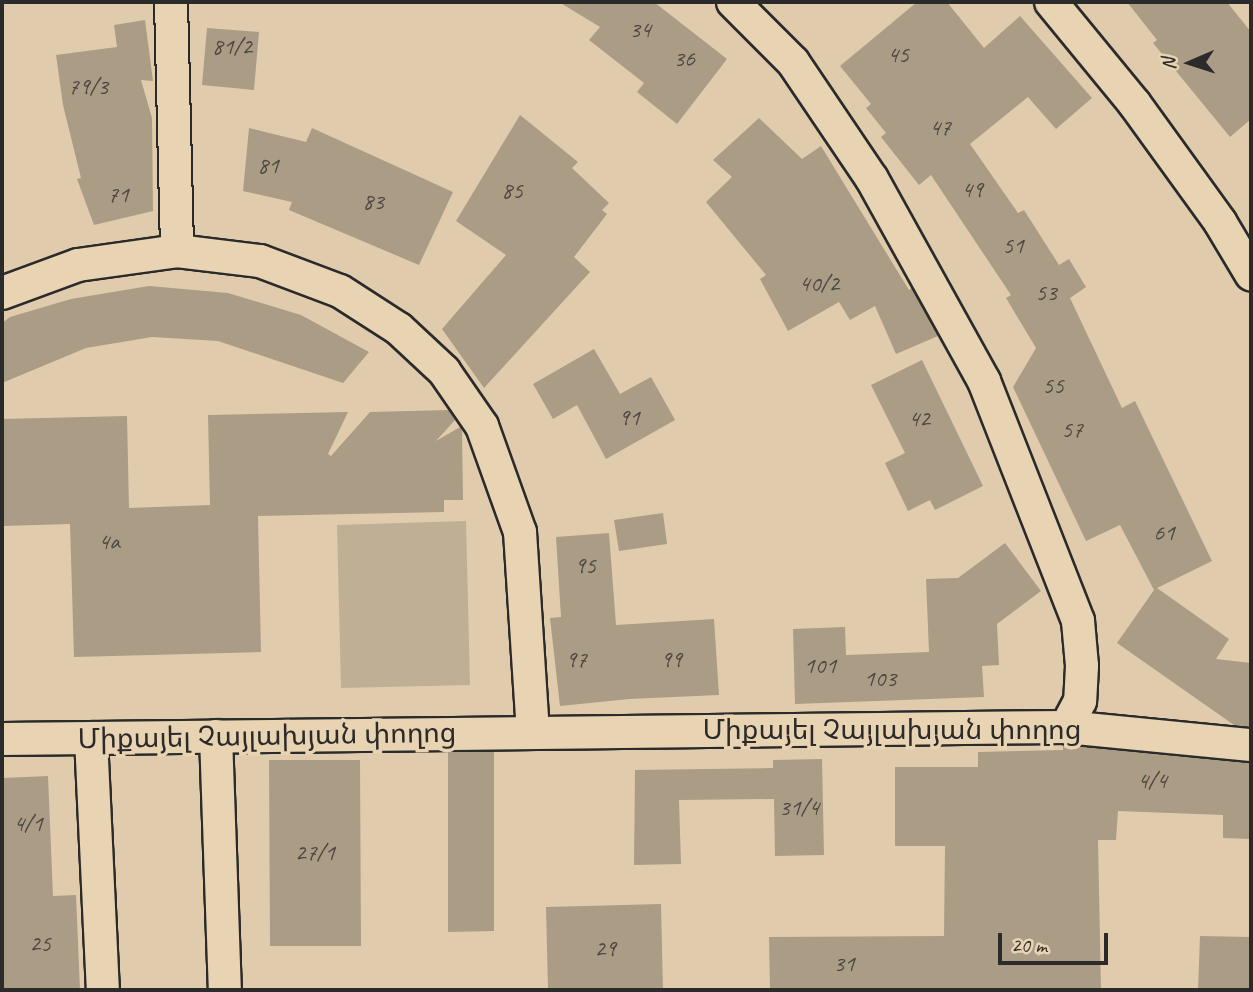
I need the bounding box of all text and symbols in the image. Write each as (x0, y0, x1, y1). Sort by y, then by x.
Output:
house number: 34 (629, 16, 651, 44)
north arrow (1155, 28, 1225, 98)
house number: 81/2 (212, 33, 252, 61)
house number: 45 (887, 41, 909, 69)
house number: 36 (673, 45, 695, 73)
text: N (1157, 58, 1181, 71)
house number: 79/3 (68, 73, 108, 101)
house number: 47 (929, 114, 951, 142)
house number: 81 (257, 152, 279, 180)
house number: 49 (961, 176, 983, 204)
house number: 85 (501, 177, 523, 205)
house number: 71 (107, 181, 129, 209)
house number: 83 (362, 188, 384, 216)
house number: 51 (1002, 232, 1024, 260)
house number: 40/2 (799, 270, 839, 298)
house number: 53 (1035, 279, 1057, 307)
house number: 55 (1042, 372, 1064, 400)
house number: 91 (618, 404, 640, 432)
house number: 42 (908, 405, 930, 433)
house number: 57 (1061, 416, 1083, 444)
house number: 61 (1153, 519, 1175, 547)
house number: 4a (98, 528, 120, 556)
house number: 95 (574, 552, 596, 580)
house number: 97 (565, 646, 587, 674)
house number: 99 (660, 646, 682, 674)
house number: 101 (804, 652, 836, 680)
house number: 103 (864, 665, 896, 693)
street label: Միքայել Չայլախյան փողոց (703, 713, 1081, 747)
street label: Միքայել Չայլախյան փողոց (77, 716, 457, 756)
house number: 4/4 (1137, 767, 1167, 795)
house number: 31/4 (779, 794, 819, 822)
house number: 4/1 (13, 810, 43, 838)
house number: 27/1 (295, 839, 335, 867)
scale bar (1001, 918, 1111, 962)
house number: 25 (29, 930, 51, 958)
text: 20 m (1011, 932, 1047, 958)
house number: 29 (594, 935, 616, 963)
house number: 31 (833, 950, 855, 978)

